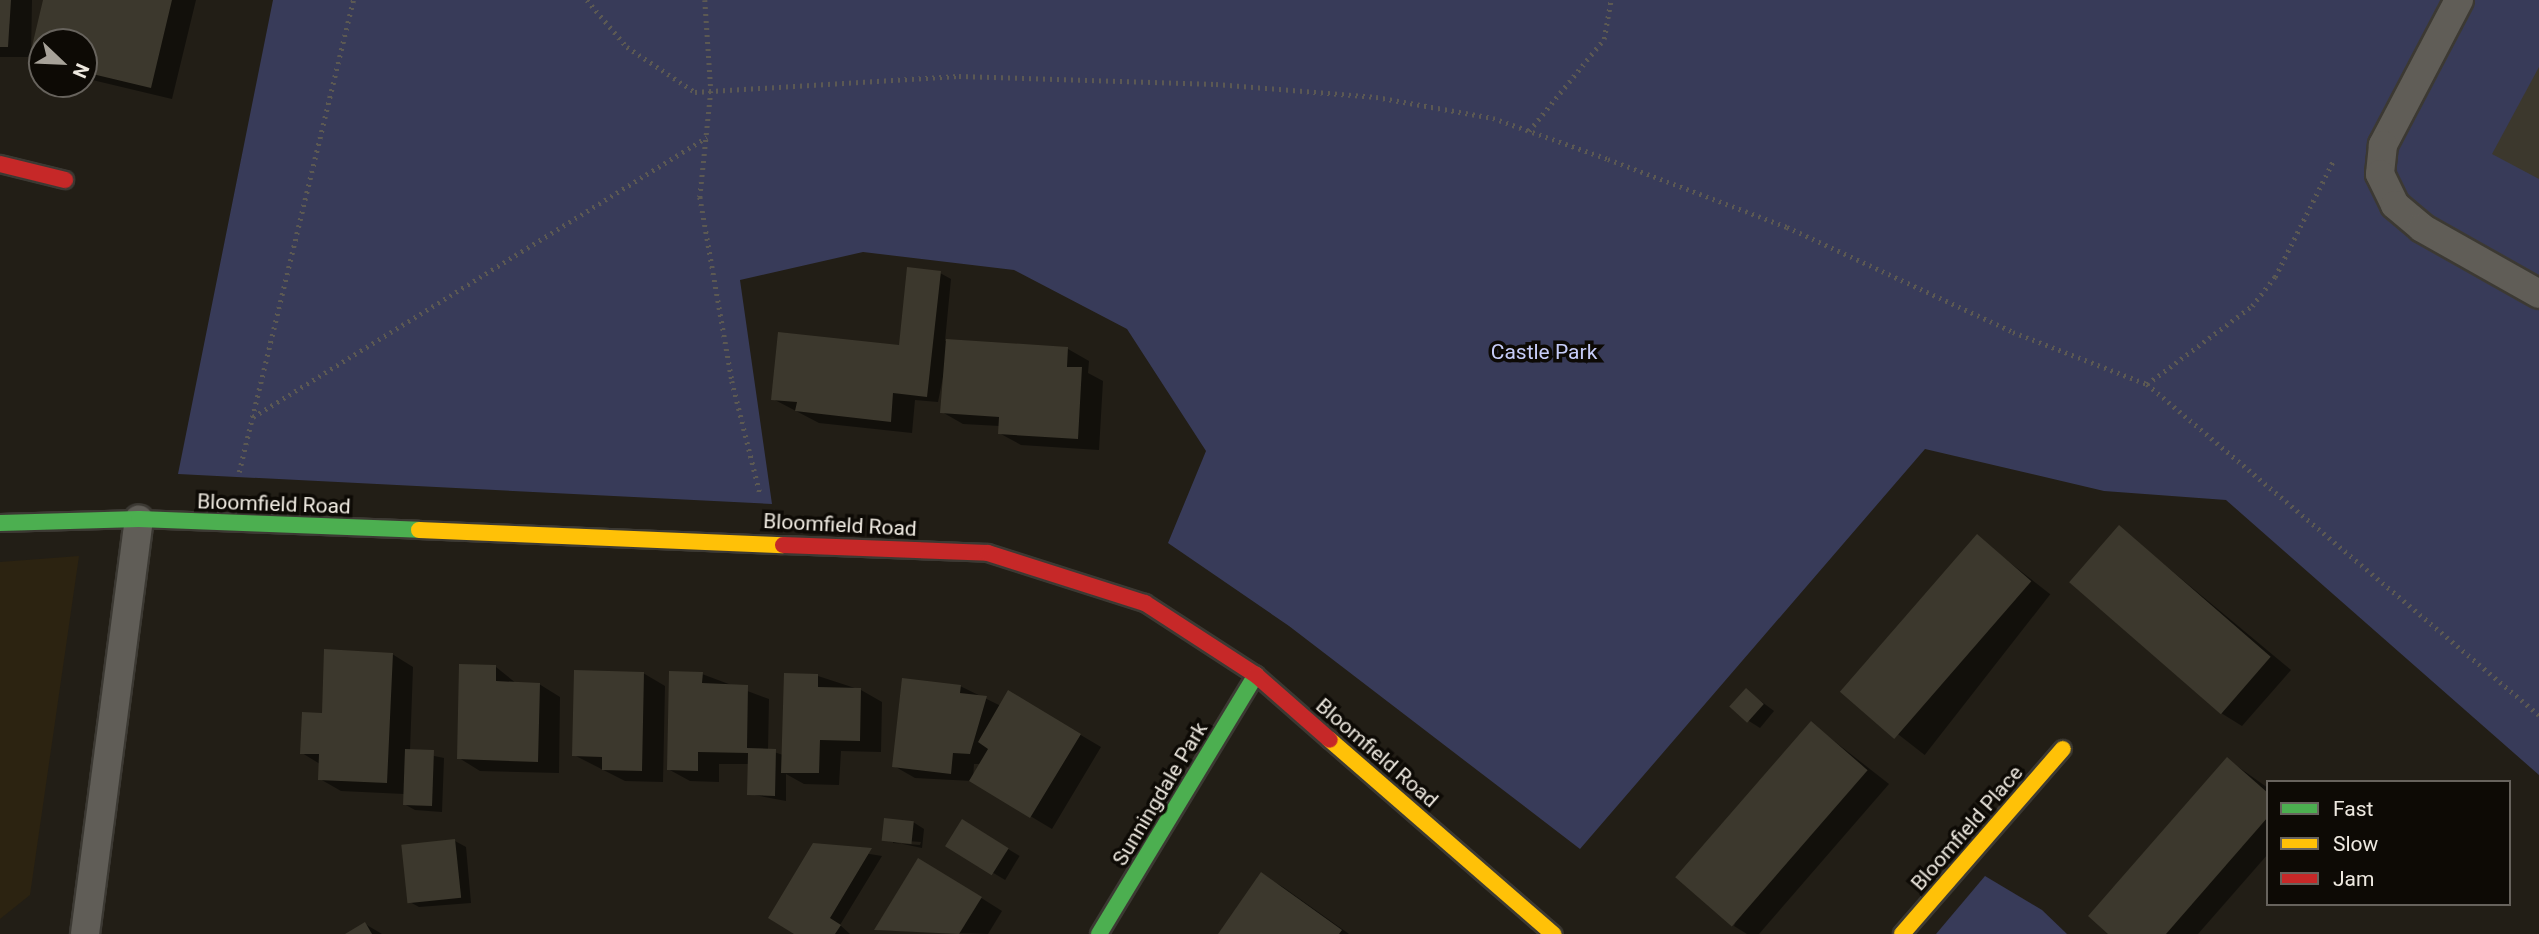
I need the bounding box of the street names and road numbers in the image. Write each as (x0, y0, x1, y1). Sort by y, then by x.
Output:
street label: Bloomfield Road (197, 489, 351, 519)
street label: Bloomfield Road (763, 508, 917, 542)
street label: Bloomfield Road (1311, 693, 1443, 813)
street label: Sunningdale Park (1107, 718, 1213, 870)
street label: Bloomfield Place (1906, 760, 2028, 896)

